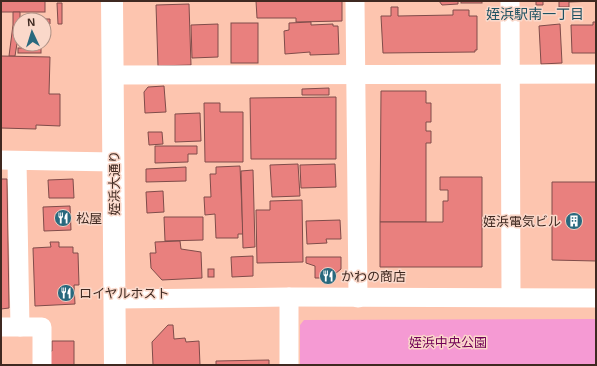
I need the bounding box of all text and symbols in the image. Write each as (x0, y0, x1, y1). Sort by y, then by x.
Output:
district label: 姪浜駅南一丁目 (486, 6, 584, 22)
north arrow (12, 12, 52, 52)
text: N (27, 16, 36, 28)
street label: 姪浜大通り (107, 150, 122, 216)
restaurant icon: 松屋 (53, 208, 73, 228)
place label: 松屋 (76, 211, 102, 226)
building icon: 姪浜電気ビル (564, 211, 584, 231)
place label: 姪浜電気ビル (483, 214, 561, 229)
restaurant icon: かわの商店 (318, 266, 338, 286)
place label: かわの商店 (341, 269, 406, 284)
restaurant icon: ロイヤルホスト (56, 283, 76, 303)
place label: ロイヤルホスト (79, 286, 170, 301)
park label: 姪浜中央公園 (409, 335, 487, 350)

